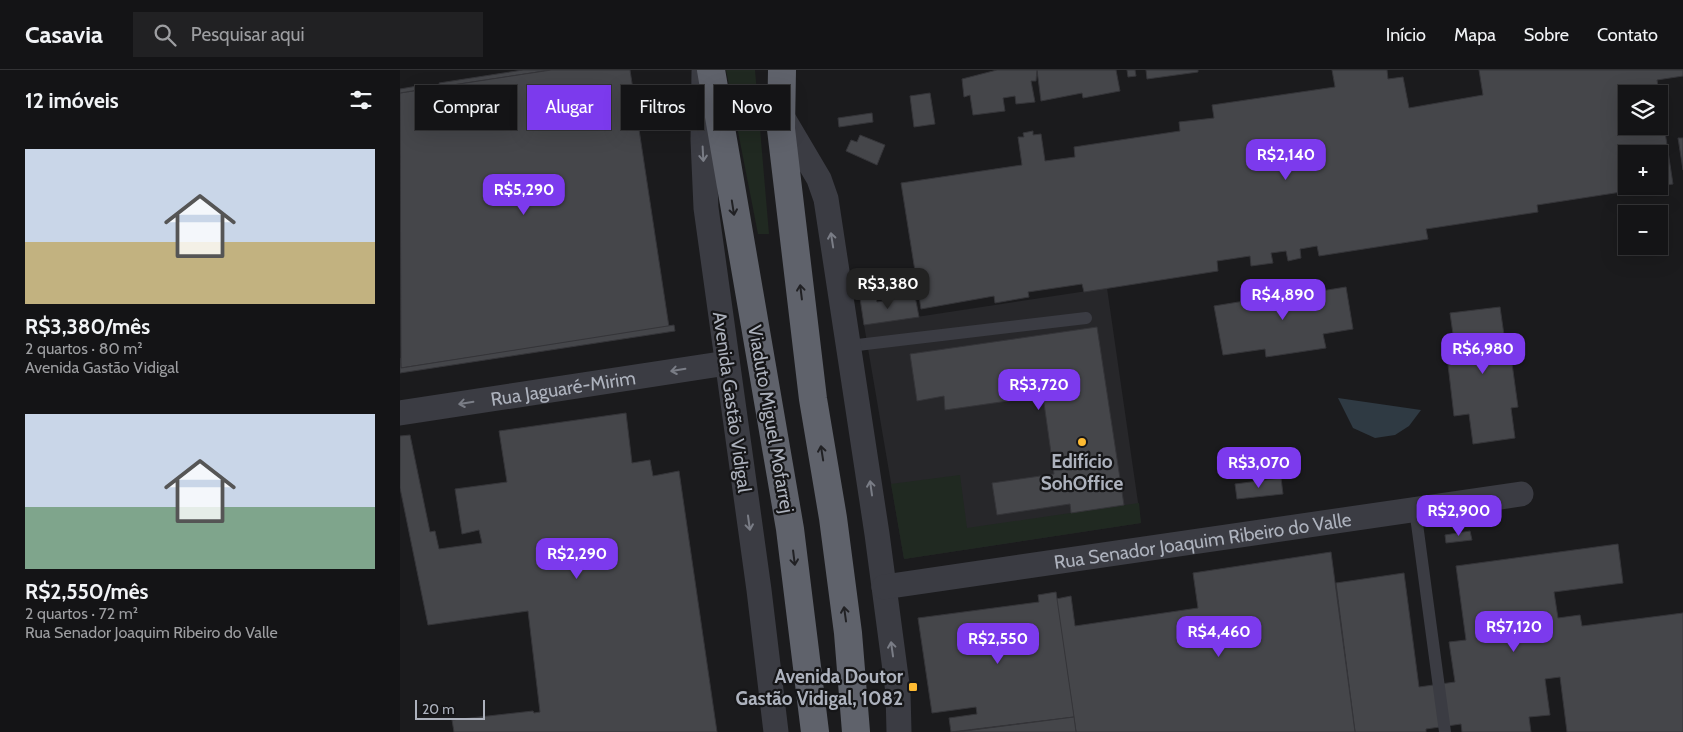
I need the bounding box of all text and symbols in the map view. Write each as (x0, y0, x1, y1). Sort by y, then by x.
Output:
search box (133, 12, 483, 57)
text: Casavia (25, 20, 103, 49)
icon: search (151, 21, 179, 49)
text: Pesquisar aqui (191, 23, 305, 46)
text: Início (1386, 24, 1426, 46)
text: Mapa (1454, 24, 1496, 46)
text: Sobre (1524, 24, 1569, 46)
text: Contato (1597, 24, 1658, 46)
chip: Comprar (415, 85, 517, 130)
chip: Alugar (527, 85, 611, 130)
chip: Filtros (621, 85, 704, 130)
chip: Novo (714, 85, 790, 130)
map controls (1618, 85, 1668, 255)
button: layers (1618, 85, 1668, 135)
icon: filters (347, 86, 375, 114)
text: 12 imóveis (25, 88, 119, 113)
pin: R$2,140 (1240, 138, 1332, 181)
one-way arrow (699, 145, 708, 161)
text: R$2,140 (1257, 145, 1315, 164)
button: + (1618, 145, 1668, 195)
pin: R$5,290 (478, 174, 570, 216)
text: R$5,290 (494, 180, 554, 199)
icon: home (155, 181, 245, 271)
one-way arrow (729, 200, 739, 216)
button: − (1618, 205, 1668, 255)
one-way arrow (827, 233, 837, 249)
pin: R$3,380 (842, 268, 934, 310)
text: R$3,380 (857, 274, 919, 293)
pin: R$4,890 (1237, 278, 1329, 321)
one-way arrow (796, 284, 806, 300)
text: R$4,890 (1252, 285, 1314, 304)
street label: Avenida Gastão Vidigal (708, 310, 756, 495)
text: R$3,380/mês (25, 314, 150, 339)
street label: Viaduto Miguel Mofarrej (743, 323, 799, 515)
pin: R$6,980 (1437, 332, 1529, 375)
text: 2 quartos · 80 m² (25, 339, 143, 358)
text: R$6,980 (1452, 339, 1514, 358)
text: Avenida Gastão Vidigal (25, 358, 179, 377)
street label: Rua Jaguaré-Mirim (489, 366, 637, 411)
one-way arrow (671, 366, 687, 376)
pin: R$3,720 (993, 368, 1085, 411)
text: R$3,720 (1009, 375, 1069, 394)
one-way arrow (458, 398, 474, 408)
marker: Edifício SohOffice (1076, 436, 1088, 448)
one-way arrow (817, 445, 827, 461)
icon: home (155, 446, 245, 536)
pin: R$3,070 (1213, 446, 1305, 489)
place label: Edifício SohOffice (1041, 450, 1123, 495)
text: R$3,070 (1228, 453, 1290, 472)
one-way arrow (865, 480, 875, 496)
pin: R$2,900 (1413, 494, 1505, 537)
text: R$2,900 (1428, 501, 1490, 520)
street label: Rua Senador Joaquim Ribeiro do Valle (1052, 507, 1353, 574)
one-way arrow (744, 515, 754, 531)
pin: R$2,290 (531, 538, 623, 580)
text: R$2,290 (547, 544, 607, 563)
one-way arrow (789, 550, 799, 566)
text: R$2,550/mês (25, 579, 148, 604)
text: 2 quartos · 72 m² (25, 604, 138, 623)
one-way arrow (840, 606, 850, 622)
pin: R$7,120 (1468, 610, 1560, 653)
pin: R$4,460 (1173, 616, 1265, 658)
text: R$7,120 (1486, 617, 1542, 636)
pin: R$2,550 (952, 622, 1044, 665)
text: R$4,460 (1187, 622, 1251, 641)
text: Rua Senador Joaquim Ribeiro do Valle (25, 623, 278, 642)
text: R$2,550 (968, 629, 1028, 648)
one-way arrow (887, 641, 897, 657)
place label: Avenida Doutor Gastão Vidigal, 1082 (736, 665, 904, 710)
marker: Avenida Doutor Gastão Vidigal, 1082 (907, 681, 919, 693)
scale bar (415, 697, 485, 720)
text: 20 m (422, 700, 455, 718)

